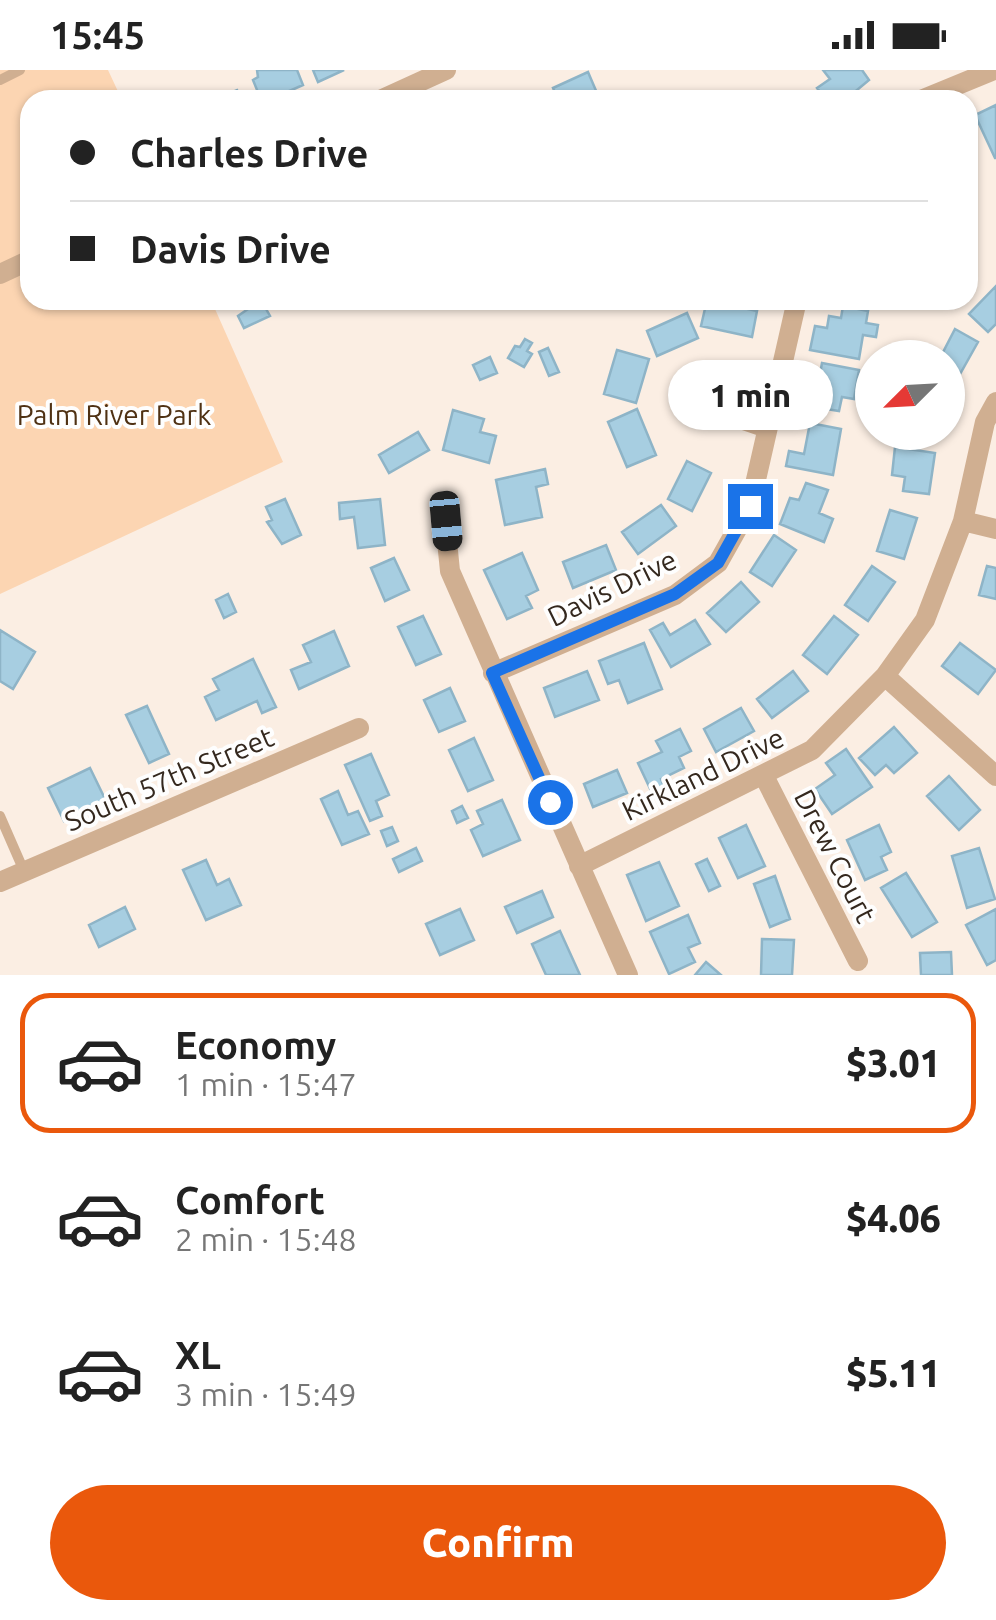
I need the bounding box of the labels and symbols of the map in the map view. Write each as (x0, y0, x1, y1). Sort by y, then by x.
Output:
north arrow (855, 340, 965, 450)
callout: 1 min (668, 361, 832, 431)
park label: Palm River Park (17, 399, 211, 430)
route end (728, 484, 773, 529)
car (428, 490, 464, 552)
street label: Davis Drive (542, 543, 681, 632)
street label: South 57th Street (60, 721, 278, 836)
street label: Kirkland Drive (617, 721, 789, 826)
route start (528, 780, 573, 825)
street label: Drew Court (789, 784, 882, 927)

